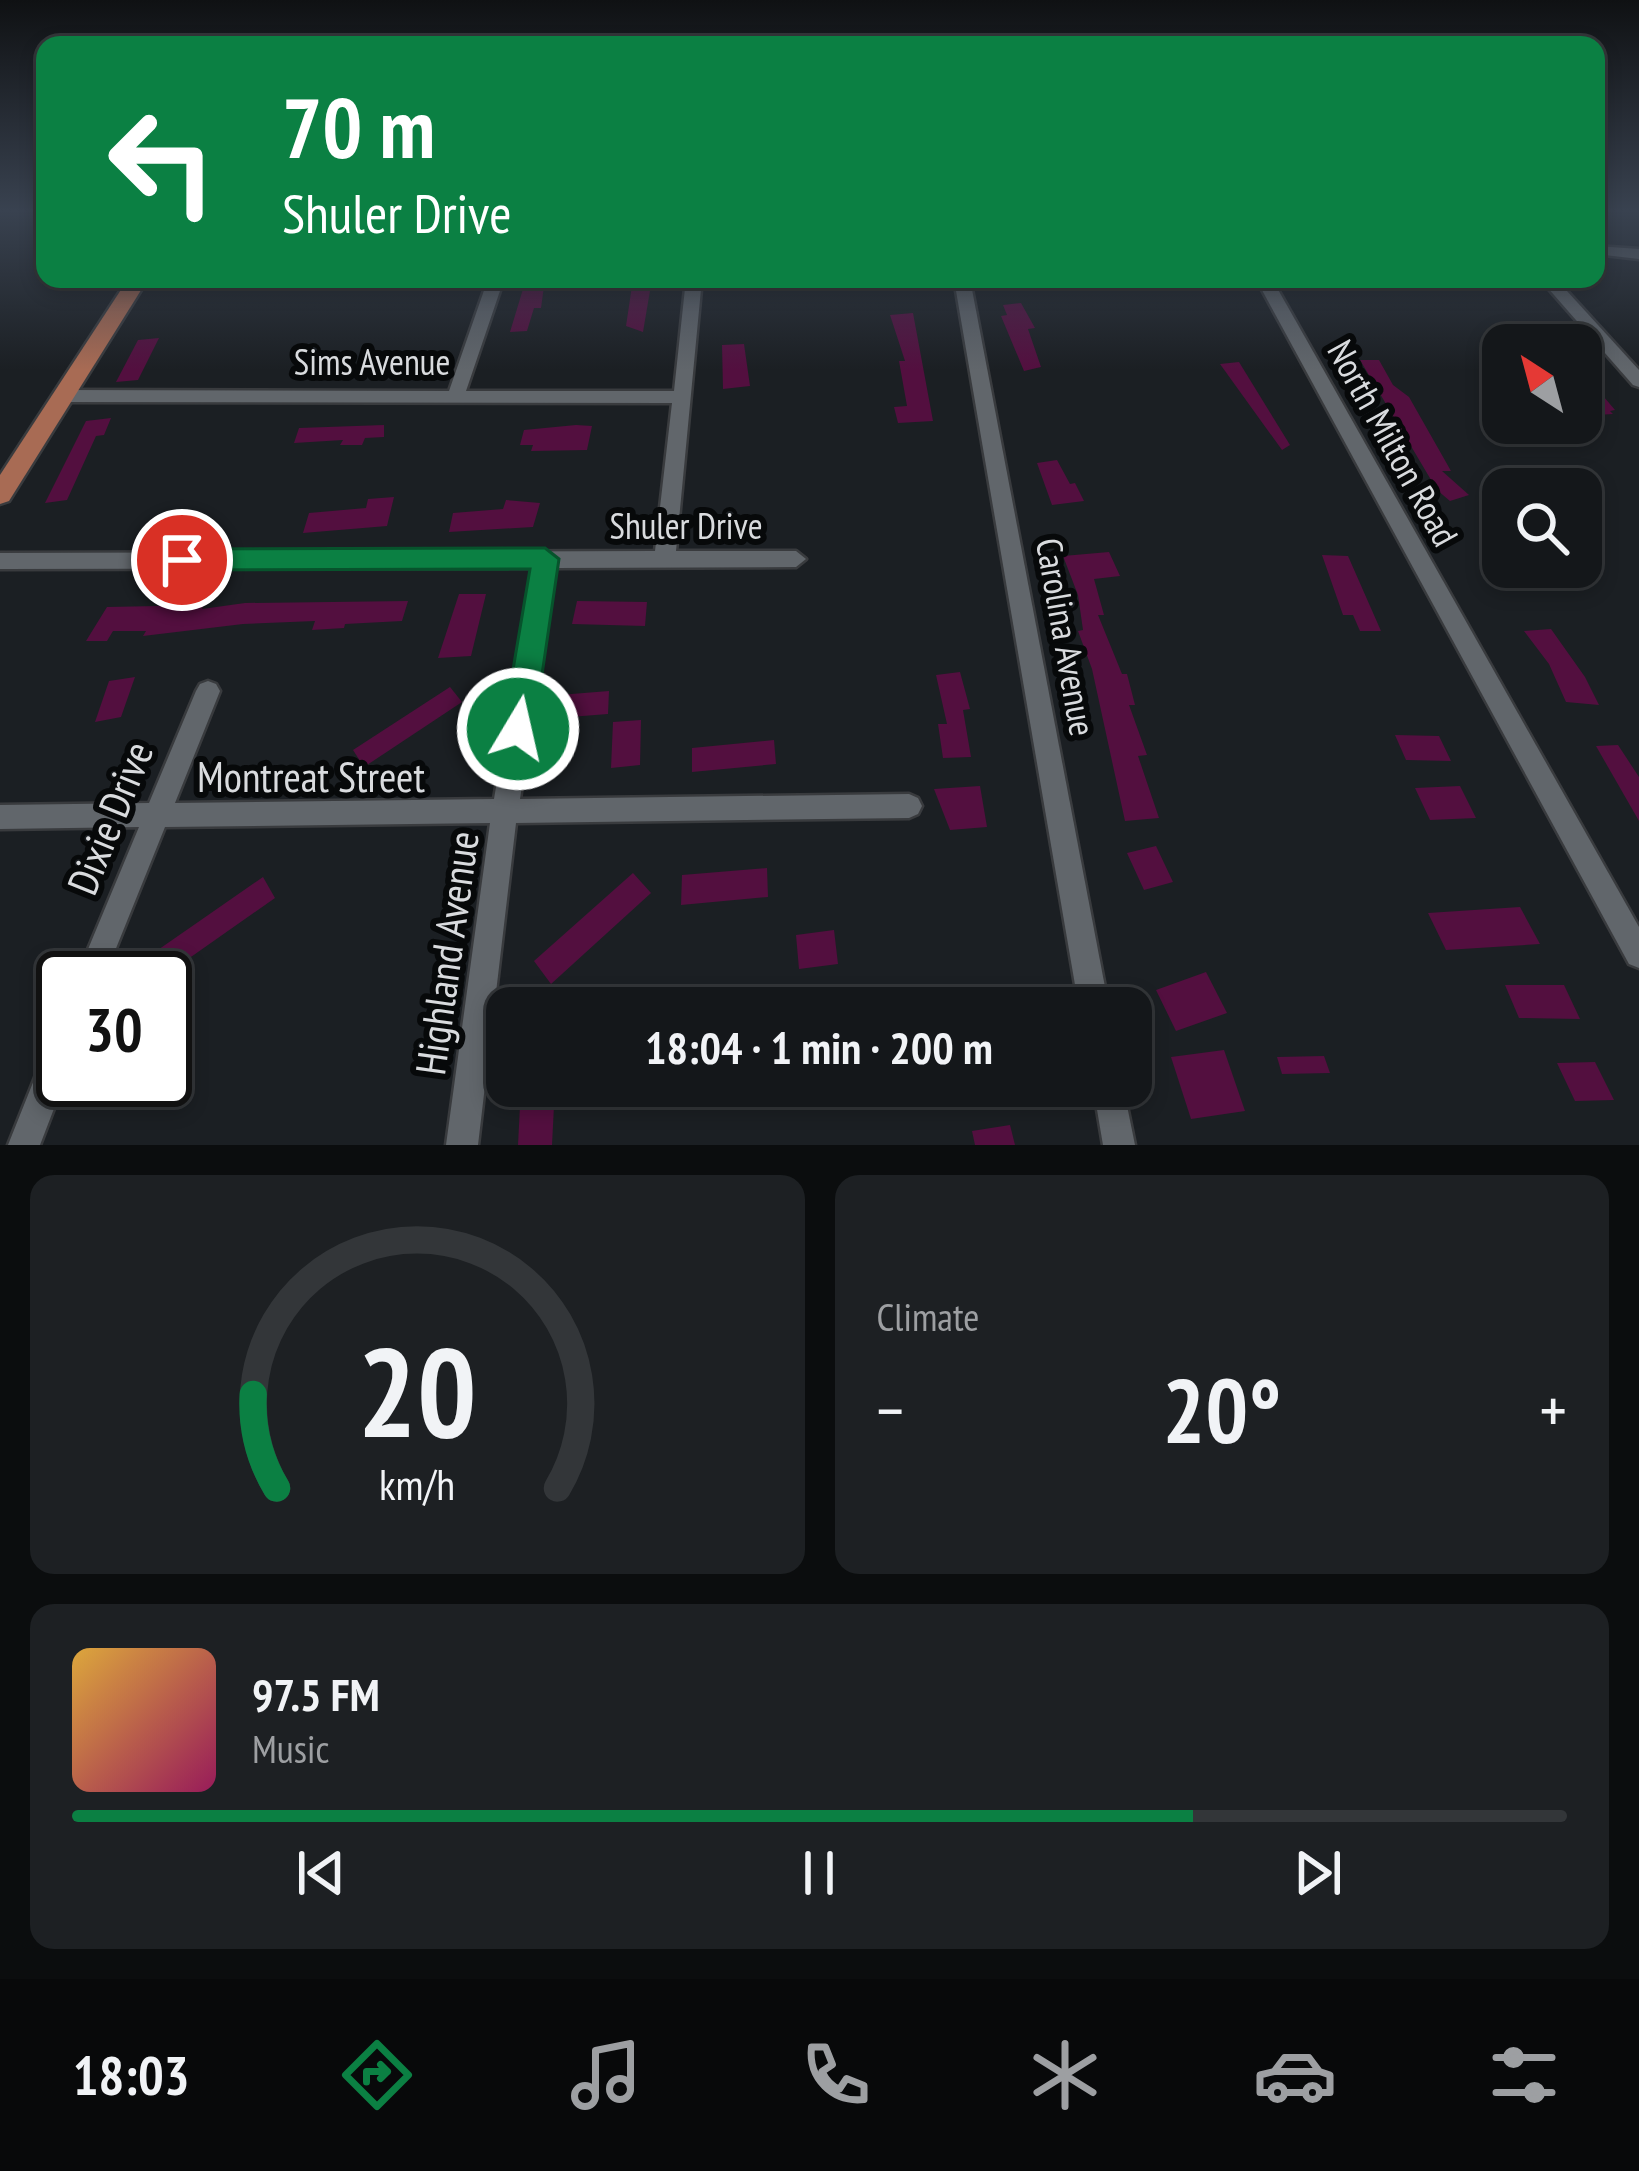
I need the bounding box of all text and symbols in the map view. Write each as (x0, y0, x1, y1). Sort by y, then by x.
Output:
text: 70 m (282, 72, 435, 181)
icon: left (84, 84, 240, 240)
text: Shuler Drive (282, 178, 512, 248)
north arrow (1482, 324, 1602, 444)
map controls (1482, 324, 1602, 588)
street label: North Milton Road (1318, 332, 1469, 554)
street label: Sims Avenue (294, 338, 450, 385)
button: search (1482, 468, 1602, 588)
street label: Shuler Drive (609, 502, 763, 549)
pin (131, 509, 233, 611)
icon: arrive (149, 527, 215, 593)
street label: Carolina Avenue (1026, 534, 1107, 739)
position arrow (455, 666, 581, 792)
street label: Dixie Drive (54, 733, 165, 902)
street label: Montreat Street (197, 749, 425, 804)
street label: Highland Avenue (402, 828, 491, 1078)
speed limit sign: 30 (36, 951, 192, 1107)
text: 18:04 · 1 min · 200 m (645, 1018, 993, 1076)
text: Climate (877, 1291, 979, 1342)
text: 20 (358, 1310, 477, 1471)
text: 20° (1162, 1351, 1281, 1468)
text: − (877, 1367, 904, 1452)
text: + (1540, 1367, 1567, 1452)
text: km/h (379, 1455, 455, 1511)
text: 97.5 FM (252, 1665, 380, 1723)
text: Music (252, 1723, 329, 1774)
icon: previous (288, 1840, 354, 1906)
icon: pause (786, 1840, 852, 1906)
icon: next (1285, 1840, 1351, 1906)
icon: directions (335, 2033, 419, 2117)
icon: music (564, 2033, 648, 2117)
icon: phone (794, 2033, 878, 2117)
icon: climate (1023, 2033, 1107, 2117)
icon: car (1253, 2033, 1337, 2117)
icon: filters (1482, 2033, 1566, 2117)
text: 18:03 (73, 2040, 190, 2110)

